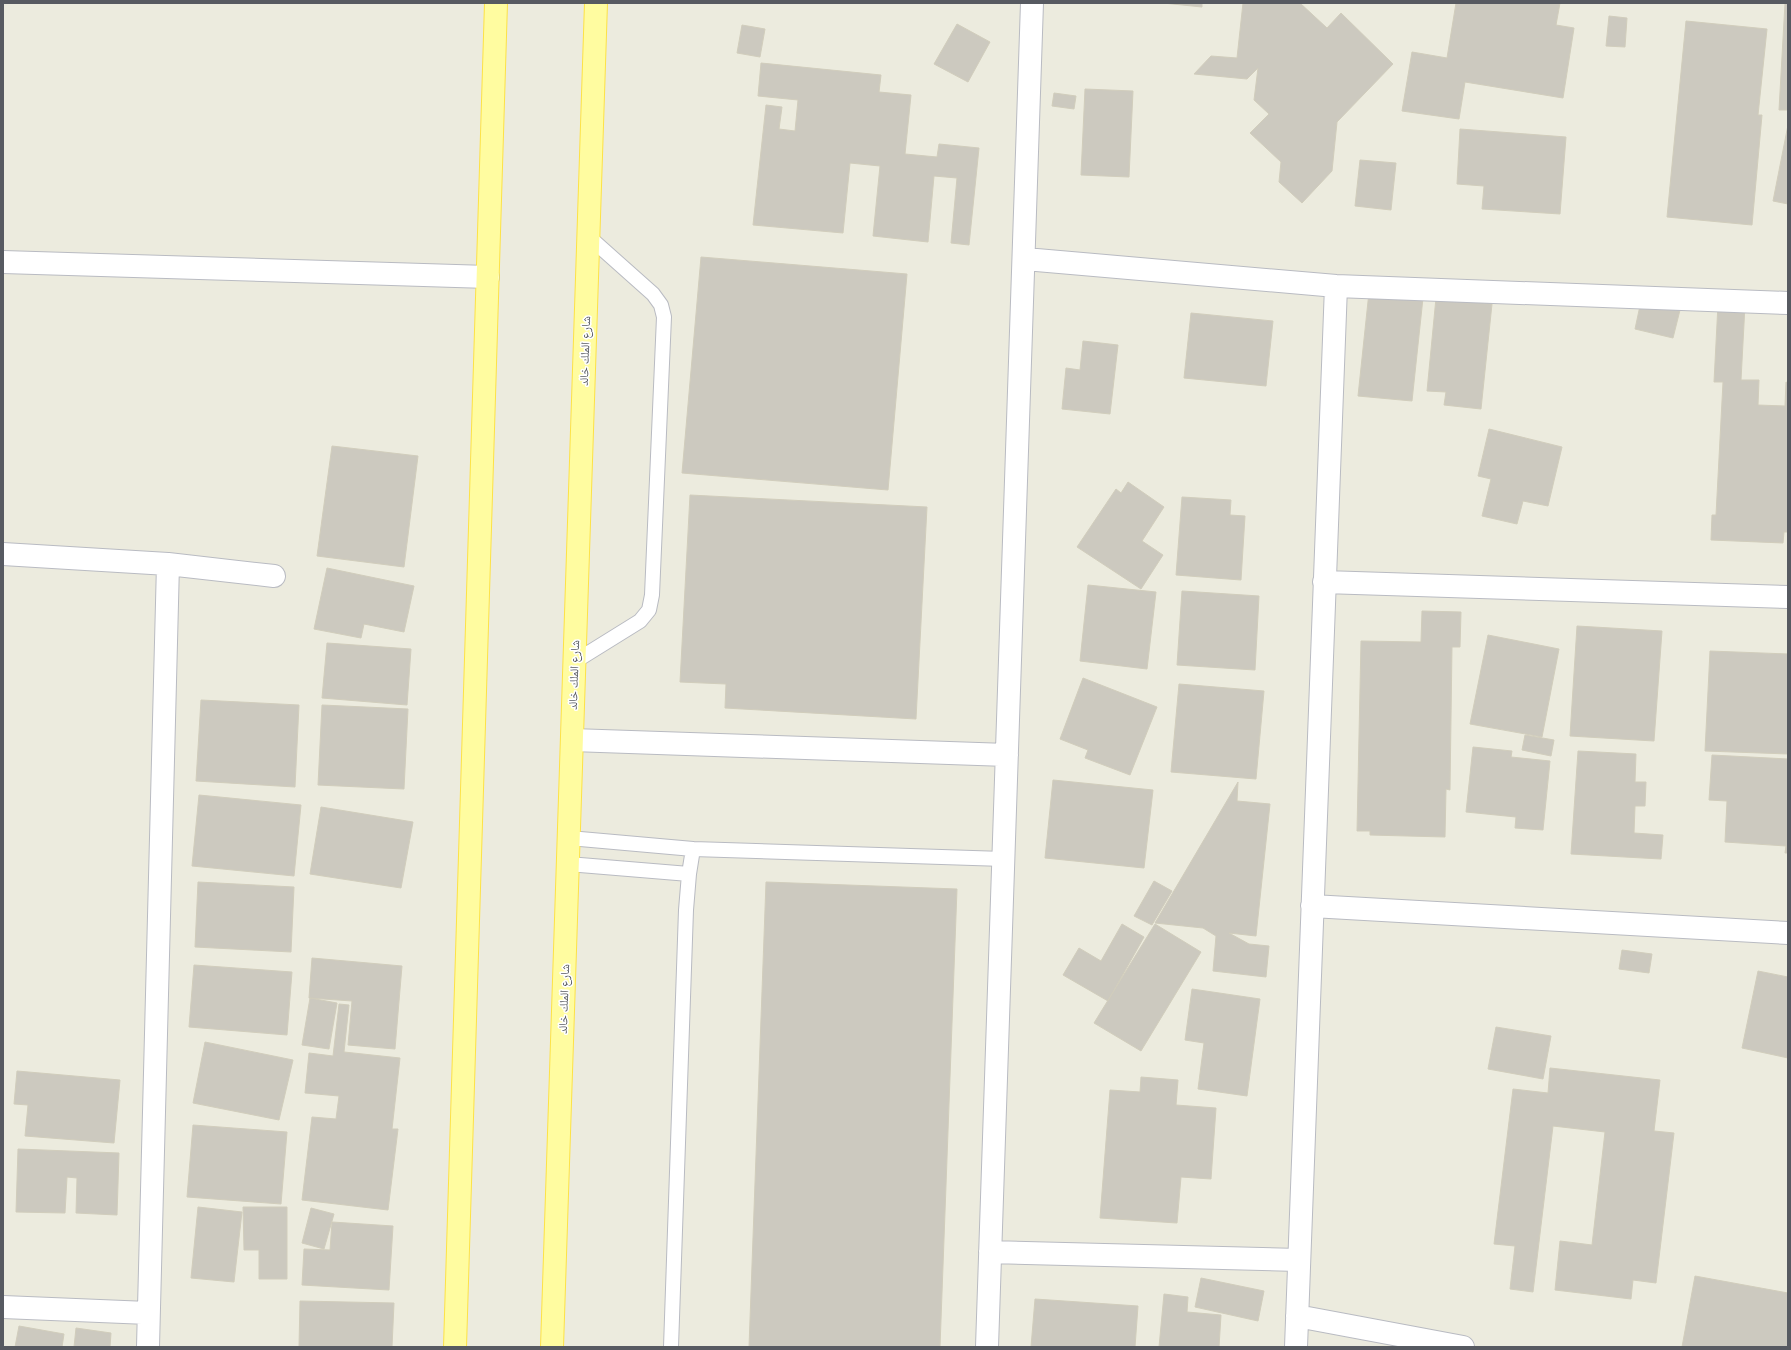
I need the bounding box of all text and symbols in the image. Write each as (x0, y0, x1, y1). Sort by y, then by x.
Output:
street label: شارع الملك خالد (576, 316, 594, 386)
street label: شارع الملك خالد (565, 640, 583, 710)
street label: شارع الملك خالد (555, 964, 573, 1034)

